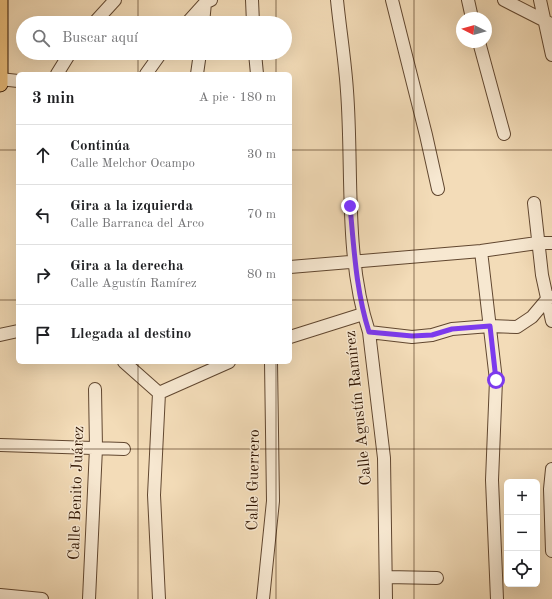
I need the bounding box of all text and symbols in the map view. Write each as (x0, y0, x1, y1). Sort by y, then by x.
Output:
north arrow (456, 12, 492, 48)
search box (16, 16, 292, 60)
icon: search (30, 27, 52, 49)
text: Buscar aquí (62, 31, 138, 46)
text: 3 min (32, 90, 75, 107)
text: A pie · 180 m (199, 91, 276, 104)
text: Continúa (70, 139, 130, 154)
icon: ahead (32, 144, 54, 166)
text: 30 m (247, 148, 276, 161)
text: Calle Melchor Ocampo (70, 157, 195, 170)
route end (341, 197, 359, 215)
text: Gira a la izquierda (70, 199, 193, 214)
icon: left (32, 204, 54, 226)
text: 70 m (247, 208, 276, 221)
text: Calle Barranca del Arco (70, 217, 204, 230)
text: Gira a la derecha (70, 259, 184, 274)
icon: right (32, 264, 54, 286)
text: 80 m (247, 268, 276, 281)
text: Calle Agustín Ramírez (70, 277, 197, 290)
icon: arrive (32, 324, 54, 346)
text: Llegada al destino (70, 327, 191, 342)
street label: Calle Agustín Ramírez (343, 330, 375, 486)
route start (487, 371, 505, 389)
street label: Calle Benito Juárez (67, 425, 87, 561)
street label: Calle Guerrero (245, 429, 263, 531)
map controls (504, 479, 540, 587)
button: + (504, 479, 540, 515)
button: − (504, 515, 540, 551)
button: locate (504, 551, 540, 587)

